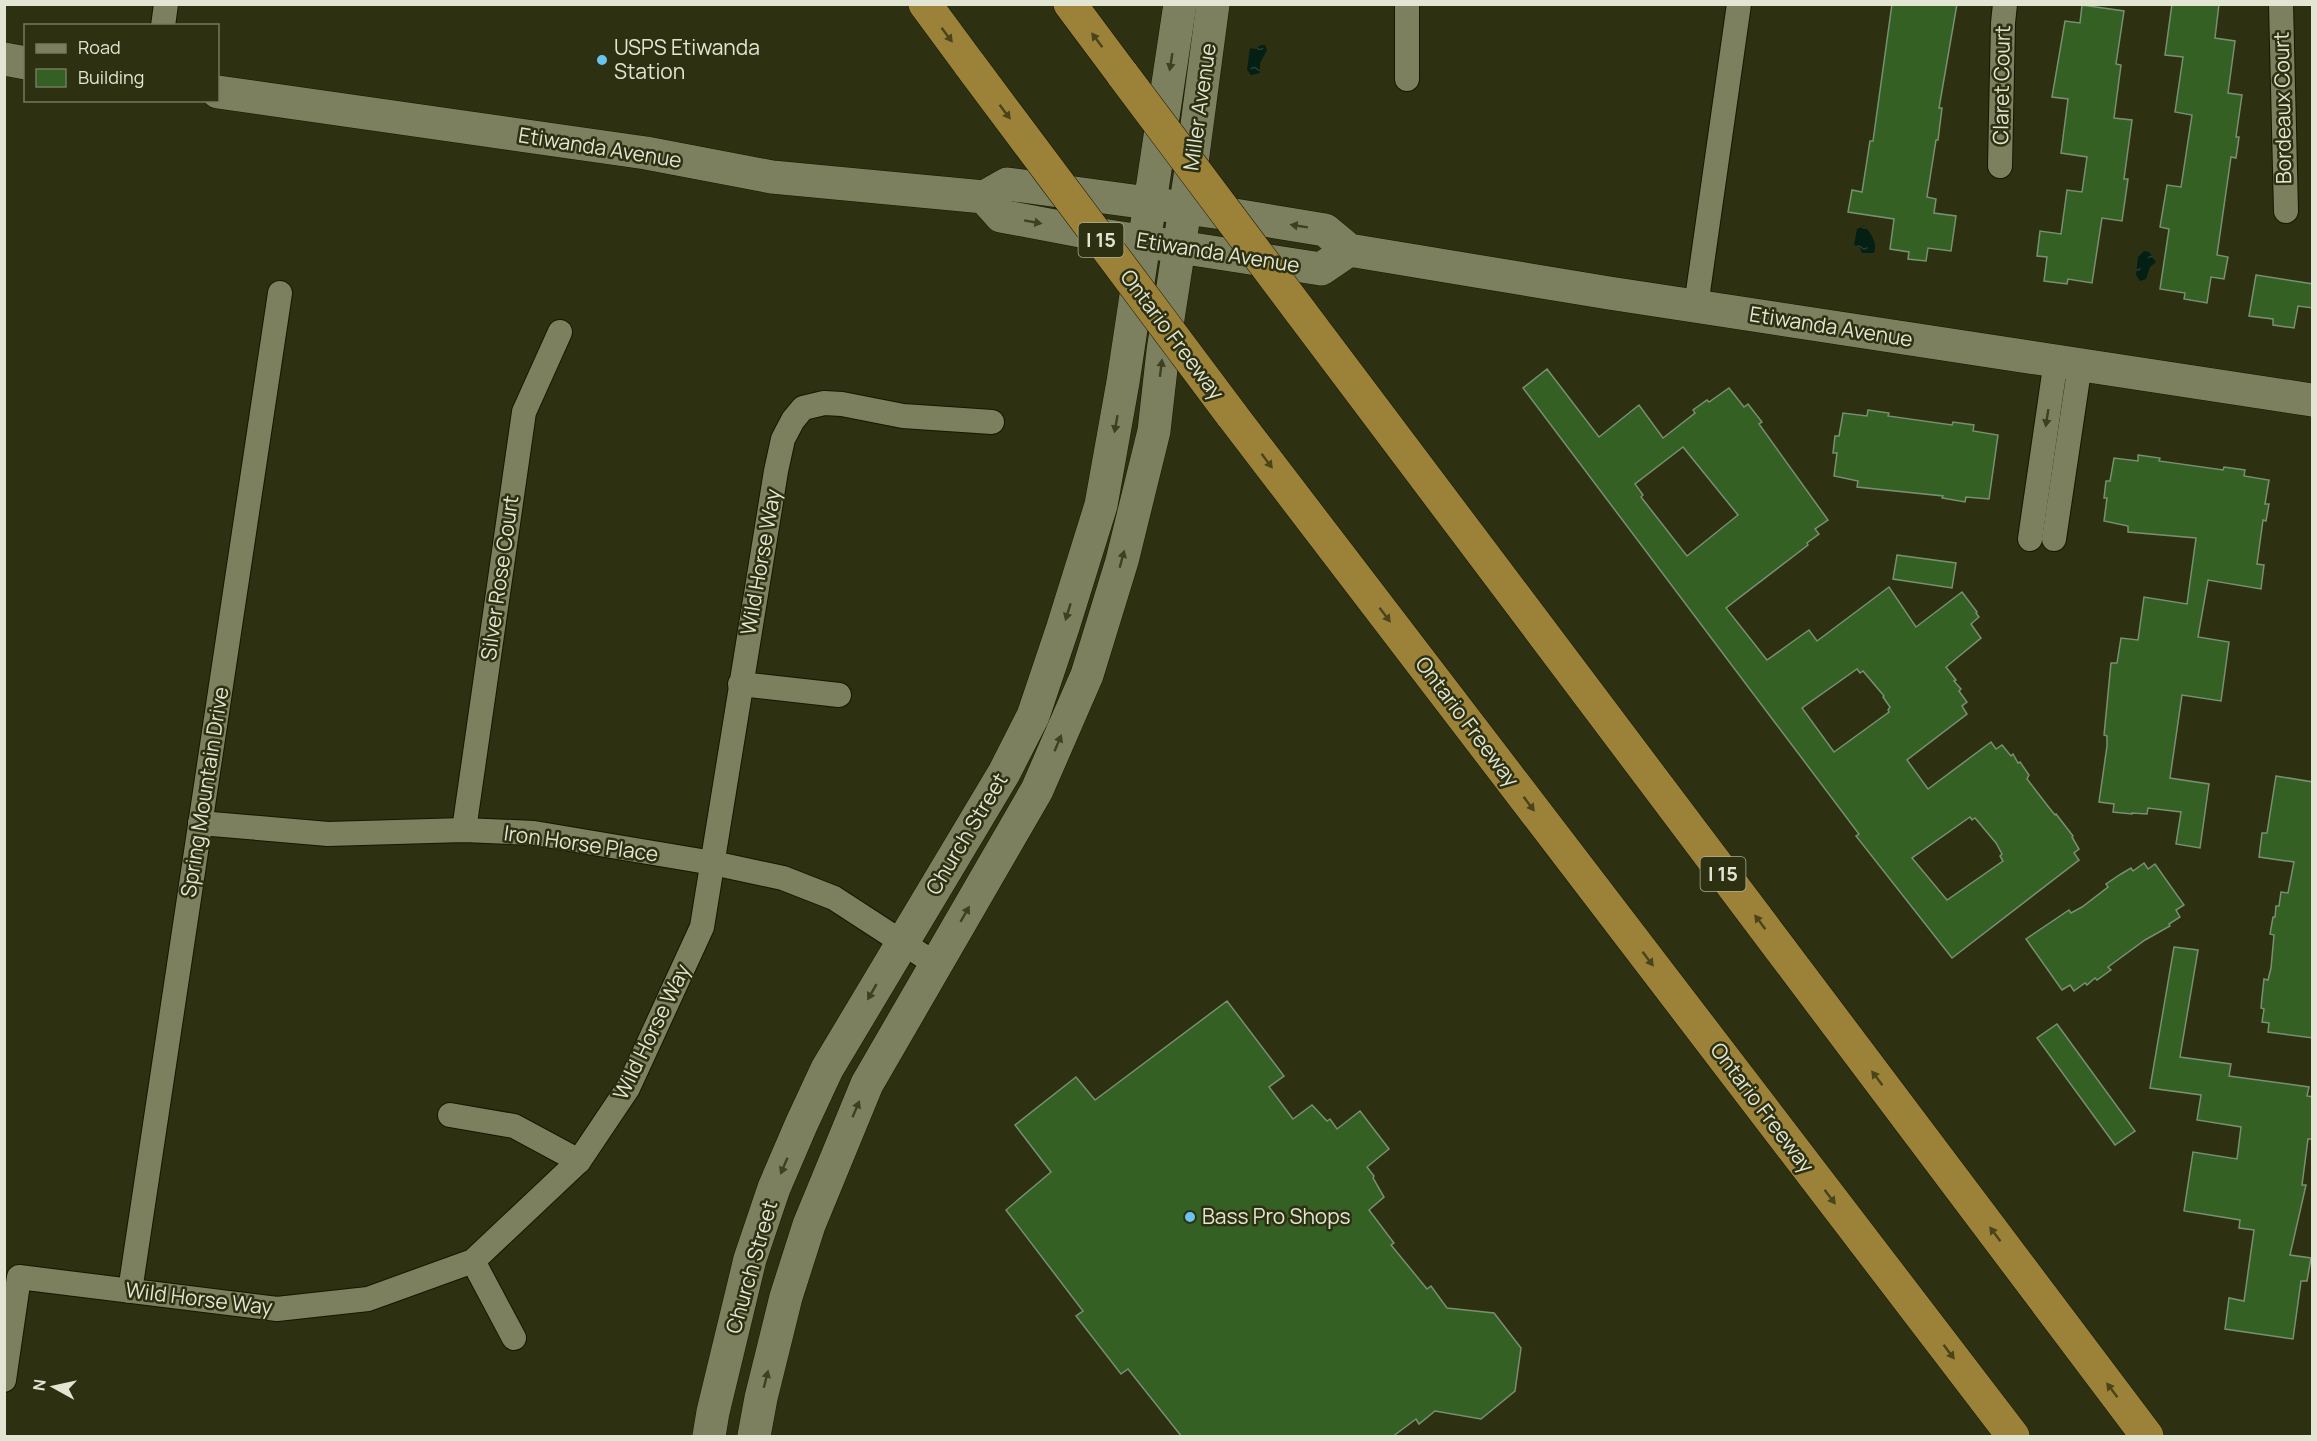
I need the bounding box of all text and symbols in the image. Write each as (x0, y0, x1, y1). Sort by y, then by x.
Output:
legend (24, 24, 219, 102)
street label: Claret Court (1986, 25, 2016, 145)
one-way arrow (941, 27, 953, 42)
one-way arrow (1091, 32, 1103, 47)
street label: Bordeaux Court (2267, 32, 2297, 184)
place label: USPS Etiwanda Station (614, 33, 760, 85)
text: Road (78, 35, 121, 59)
street label: Miller Avenue (1176, 41, 1222, 172)
marker: USPS Etiwanda Station (595, 53, 609, 67)
one-way arrow (1167, 53, 1176, 72)
text: Building (78, 65, 144, 89)
one-way arrow (999, 104, 1011, 120)
street label: Etiwanda Avenue (516, 120, 684, 174)
one-way arrow (1024, 218, 1043, 227)
one-way arrow (1289, 221, 1308, 230)
road number: I 15 (1078, 223, 1124, 257)
street label: Etiwanda Avenue (1134, 225, 1302, 279)
street label: Ontario Freeway (1115, 263, 1231, 405)
street label: Etiwanda Avenue (1747, 299, 1915, 353)
one-way arrow (1157, 359, 1166, 378)
one-way arrow (2042, 409, 2051, 428)
one-way arrow (1111, 414, 1120, 433)
one-way arrow (1261, 452, 1273, 468)
street label: Wild Horse Way (733, 487, 787, 637)
street label: Silver Rose Court (474, 494, 524, 662)
one-way arrow (1118, 550, 1127, 568)
one-way arrow (1062, 603, 1072, 621)
one-way arrow (1379, 608, 1391, 623)
street label: Ontario Freeway (1410, 650, 1526, 792)
street label: Spring Mountain Drive (174, 685, 234, 899)
one-way arrow (1053, 733, 1063, 751)
street label: Church Street (919, 767, 1014, 900)
one-way arrow (1523, 796, 1535, 811)
street label: Iron Horse Place (502, 818, 660, 868)
road number: I 15 (1700, 857, 1746, 891)
one-way arrow (960, 905, 970, 922)
one-way arrow (1754, 915, 1766, 931)
one-way arrow (1641, 951, 1653, 966)
street label: Wild Horse Way (606, 959, 696, 1104)
one-way arrow (867, 984, 877, 1001)
street label: Ontario Freeway (1705, 1036, 1821, 1178)
one-way arrow (1872, 1071, 1884, 1086)
one-way arrow (852, 1100, 861, 1117)
one-way arrow (779, 1157, 788, 1175)
one-way arrow (1824, 1189, 1837, 1205)
street label: Church Street (719, 1197, 783, 1337)
place label: Bass Pro Shops (1202, 1202, 1351, 1230)
marker: Bass Pro Shops (1183, 1210, 1197, 1224)
one-way arrow (1988, 1226, 2001, 1242)
street label: Wild Horse Way (124, 1275, 274, 1321)
one-way arrow (1942, 1344, 1954, 1359)
north arrow (24, 1357, 84, 1417)
one-way arrow (761, 1370, 771, 1388)
text: N (27, 1378, 51, 1392)
one-way arrow (2106, 1382, 2118, 1398)

